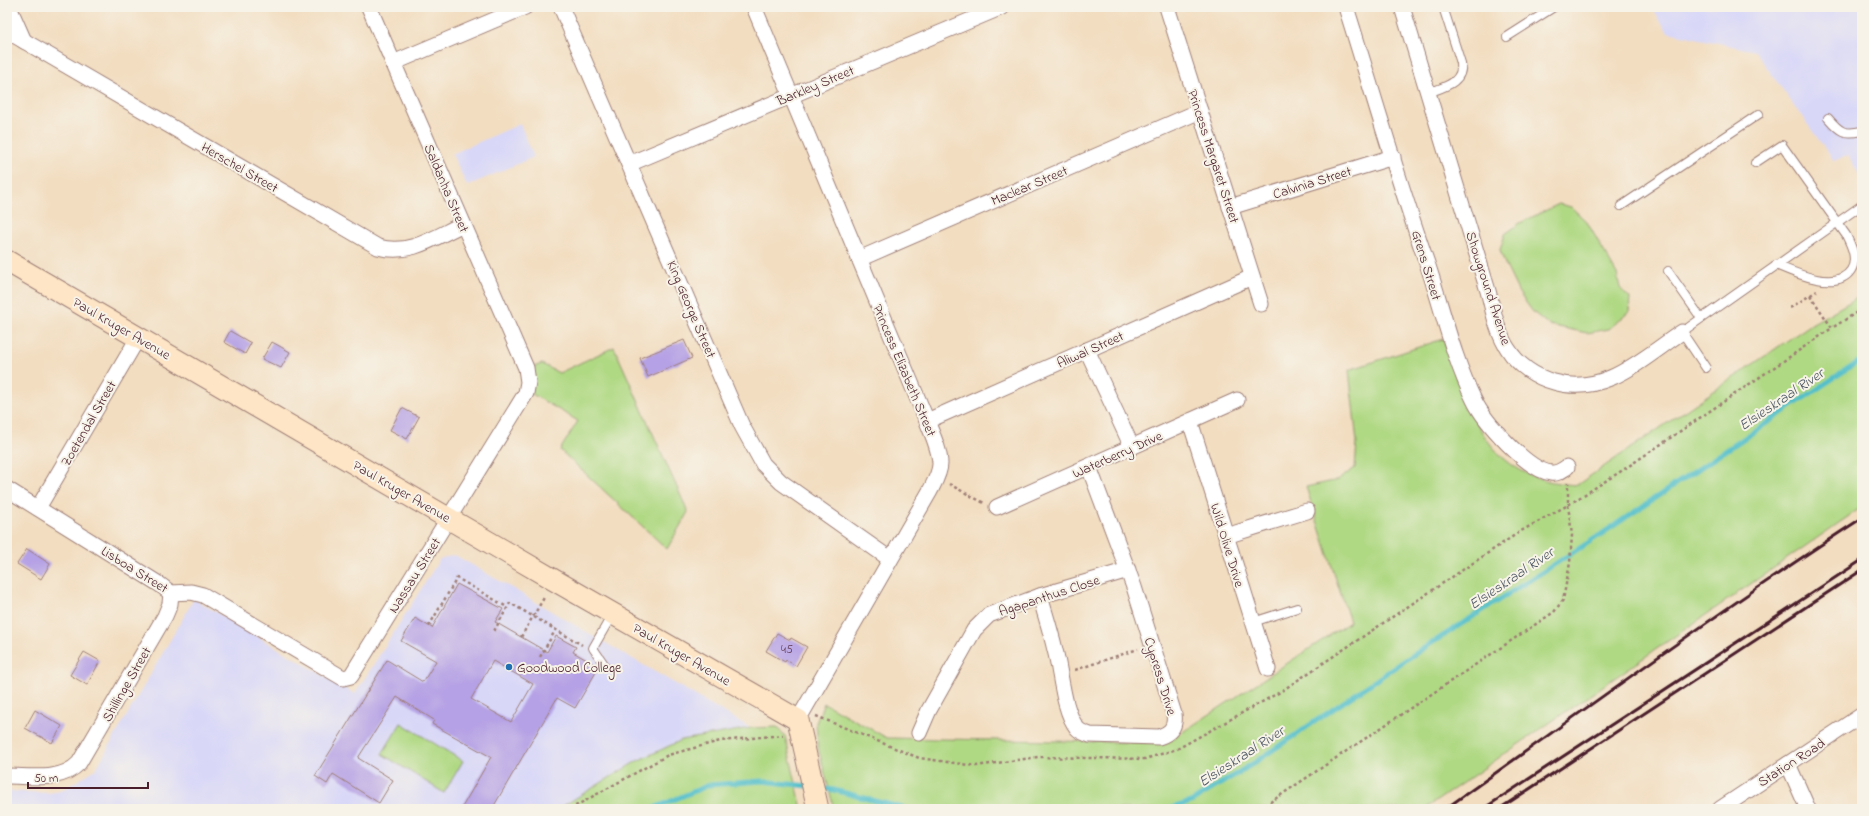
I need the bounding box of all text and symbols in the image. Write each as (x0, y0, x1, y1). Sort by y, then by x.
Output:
street label: Barkley Street (773, 60, 858, 114)
street label: Princess Margaret Street (1180, 87, 1244, 227)
street label: Herschel Street (197, 138, 282, 199)
street label: Saldanha Street (418, 141, 474, 236)
street label: Maclear Street (988, 161, 1072, 212)
street label: Calvinia Street (1270, 161, 1355, 205)
street label: Grens Street (1405, 228, 1446, 303)
street label: Showground Avenue (1458, 229, 1516, 349)
street label: King George Street (660, 258, 721, 362)
street label: Paul Kruger Avenue (68, 293, 175, 367)
street label: Princess Elizabeth Street (866, 301, 941, 440)
street label: Aliwal Street (1054, 326, 1128, 374)
water label: Elsieskraal River (1735, 362, 1831, 437)
street label: Zoetendal Street (56, 377, 123, 471)
street label: Waterberry Drive (1069, 426, 1167, 486)
street label: Paul Kruger Avenue (348, 456, 455, 530)
street label: Wild Olive Drive (1204, 501, 1249, 591)
street label: Nassau Street (384, 534, 447, 618)
street label: Lisboa Street (96, 541, 172, 599)
water label: Elsieskraal River (1465, 541, 1561, 616)
street label: Agapanthus Close (996, 570, 1104, 624)
street label: Paul Kruger Avenue (628, 619, 735, 693)
street label: Cypress Drive (1137, 635, 1182, 719)
house number: 45 (781, 641, 793, 659)
street label: Shillinge Street (97, 643, 158, 727)
place label: Goodwood College (517, 658, 622, 680)
marker: Goodwood College (504, 662, 514, 672)
water label: Elsieskraal River (1194, 719, 1291, 793)
street label: Station Road (1754, 734, 1830, 793)
scale bar (28, 764, 148, 790)
text: 50 m (34, 770, 58, 788)

